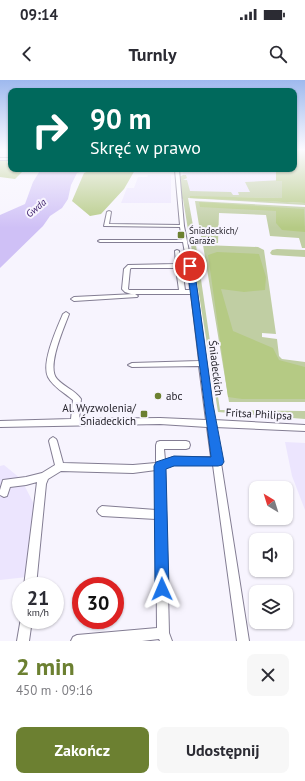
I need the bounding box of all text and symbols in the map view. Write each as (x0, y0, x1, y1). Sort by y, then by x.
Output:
text: 09:14 (20, 5, 58, 24)
icon: back (16, 43, 38, 65)
text: Turnly (128, 43, 177, 66)
icon: search (267, 43, 289, 65)
text: 90 m (90, 100, 151, 137)
icon: right (24, 104, 76, 156)
text: Skręć w prawo (90, 136, 201, 159)
water label: Gwda (23, 196, 49, 220)
place label: Śniadeckich/ Garaże (189, 225, 239, 246)
marker: Śniadeckich/ Garaże (176, 230, 186, 240)
pin (173, 249, 207, 283)
icon: arrive (179, 255, 201, 277)
street label: Śniadeckich (206, 339, 226, 397)
place label: abc (166, 389, 182, 403)
marker: abc (153, 391, 163, 401)
place label: Al. Wyzwolenia/ Śniadeckich (62, 401, 137, 428)
street label: Fritsa Philipsa (225, 405, 293, 423)
marker: Al. Wyzwolenia/ Śniadeckich (139, 409, 149, 419)
north arrow (249, 481, 293, 525)
map controls (249, 481, 293, 629)
button: sound (249, 533, 293, 577)
position arrow (141, 568, 183, 610)
speed limit sign: 30 (72, 577, 124, 629)
text: 21 (27, 585, 49, 611)
button: layers (249, 585, 293, 629)
text: km/h (27, 606, 49, 619)
text: 2 min (16, 651, 75, 682)
button: close (247, 654, 289, 696)
text: 450 m · 09:16 (16, 682, 93, 699)
button: Zakończ (16, 727, 149, 773)
button: Udostępnij (157, 727, 289, 773)

